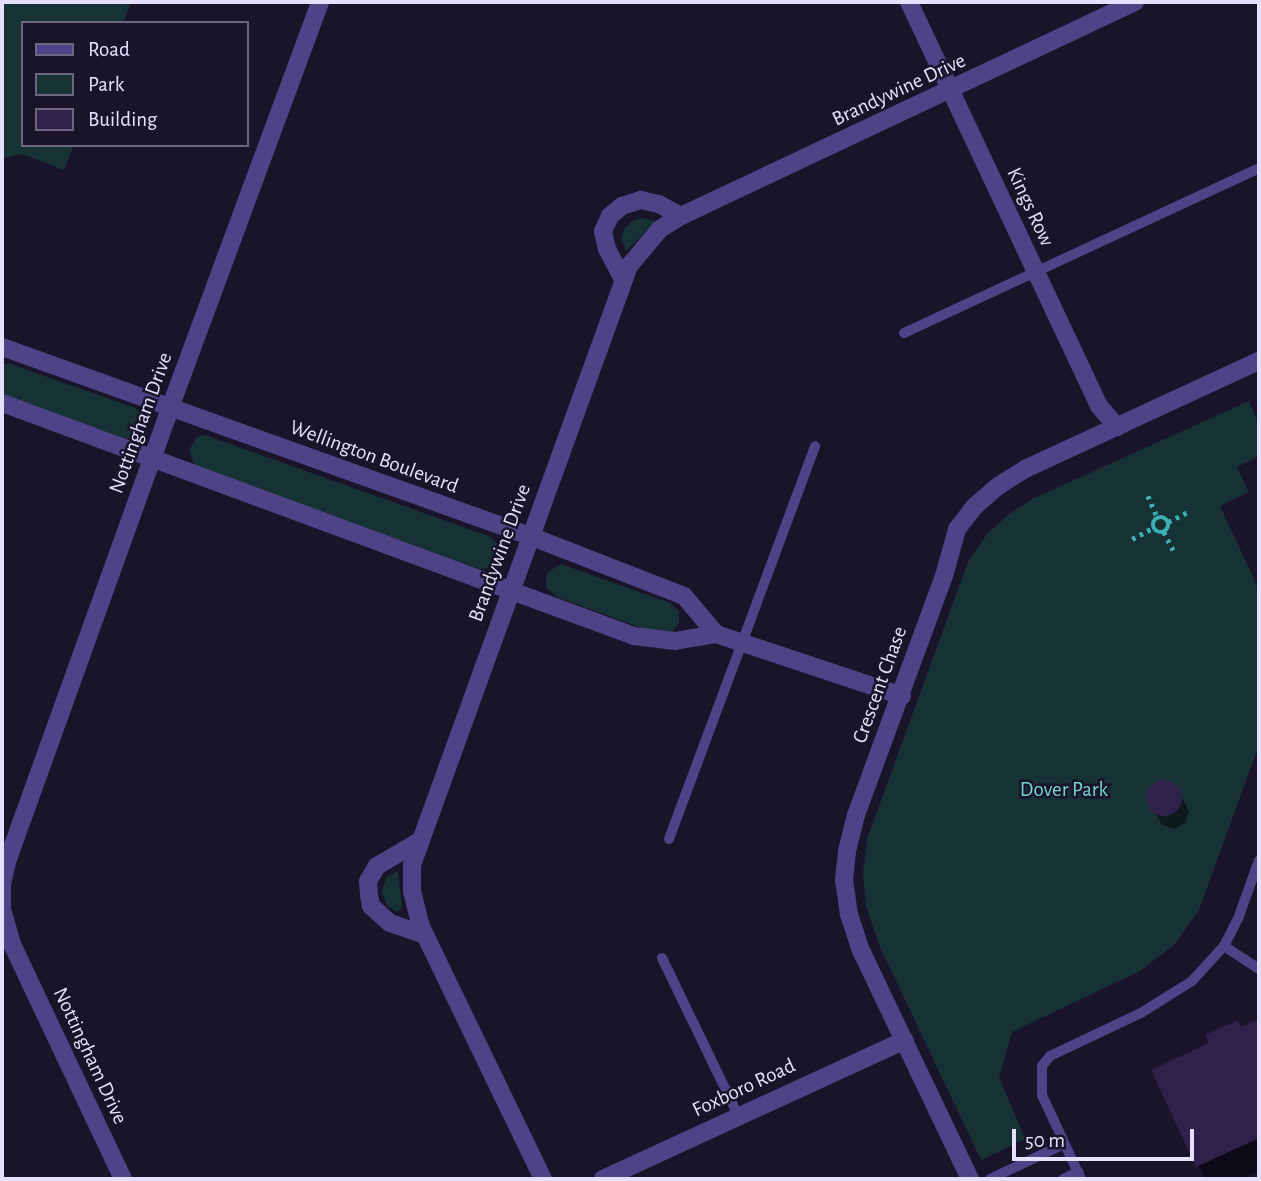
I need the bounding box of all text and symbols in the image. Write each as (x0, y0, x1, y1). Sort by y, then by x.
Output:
legend (21, 21, 248, 147)
text: Road (88, 39, 130, 60)
street label: Brandywine Drive (828, 48, 970, 132)
text: Park (88, 74, 124, 95)
text: Building (88, 109, 157, 130)
street label: Kings Row (1001, 164, 1059, 250)
street label: Nottingham Drive (104, 349, 178, 497)
street label: Wellington Boulevard (286, 415, 462, 499)
street label: Brandywine Drive (463, 481, 537, 625)
street label: Crescent Chase (847, 623, 913, 747)
park label: Dover Park (1020, 777, 1108, 803)
street label: Nottingham Drive (47, 984, 133, 1128)
street label: Foxboro Road (689, 1053, 799, 1123)
scale bar (1016, 1114, 1198, 1158)
text: 50 m (1025, 1130, 1065, 1151)

